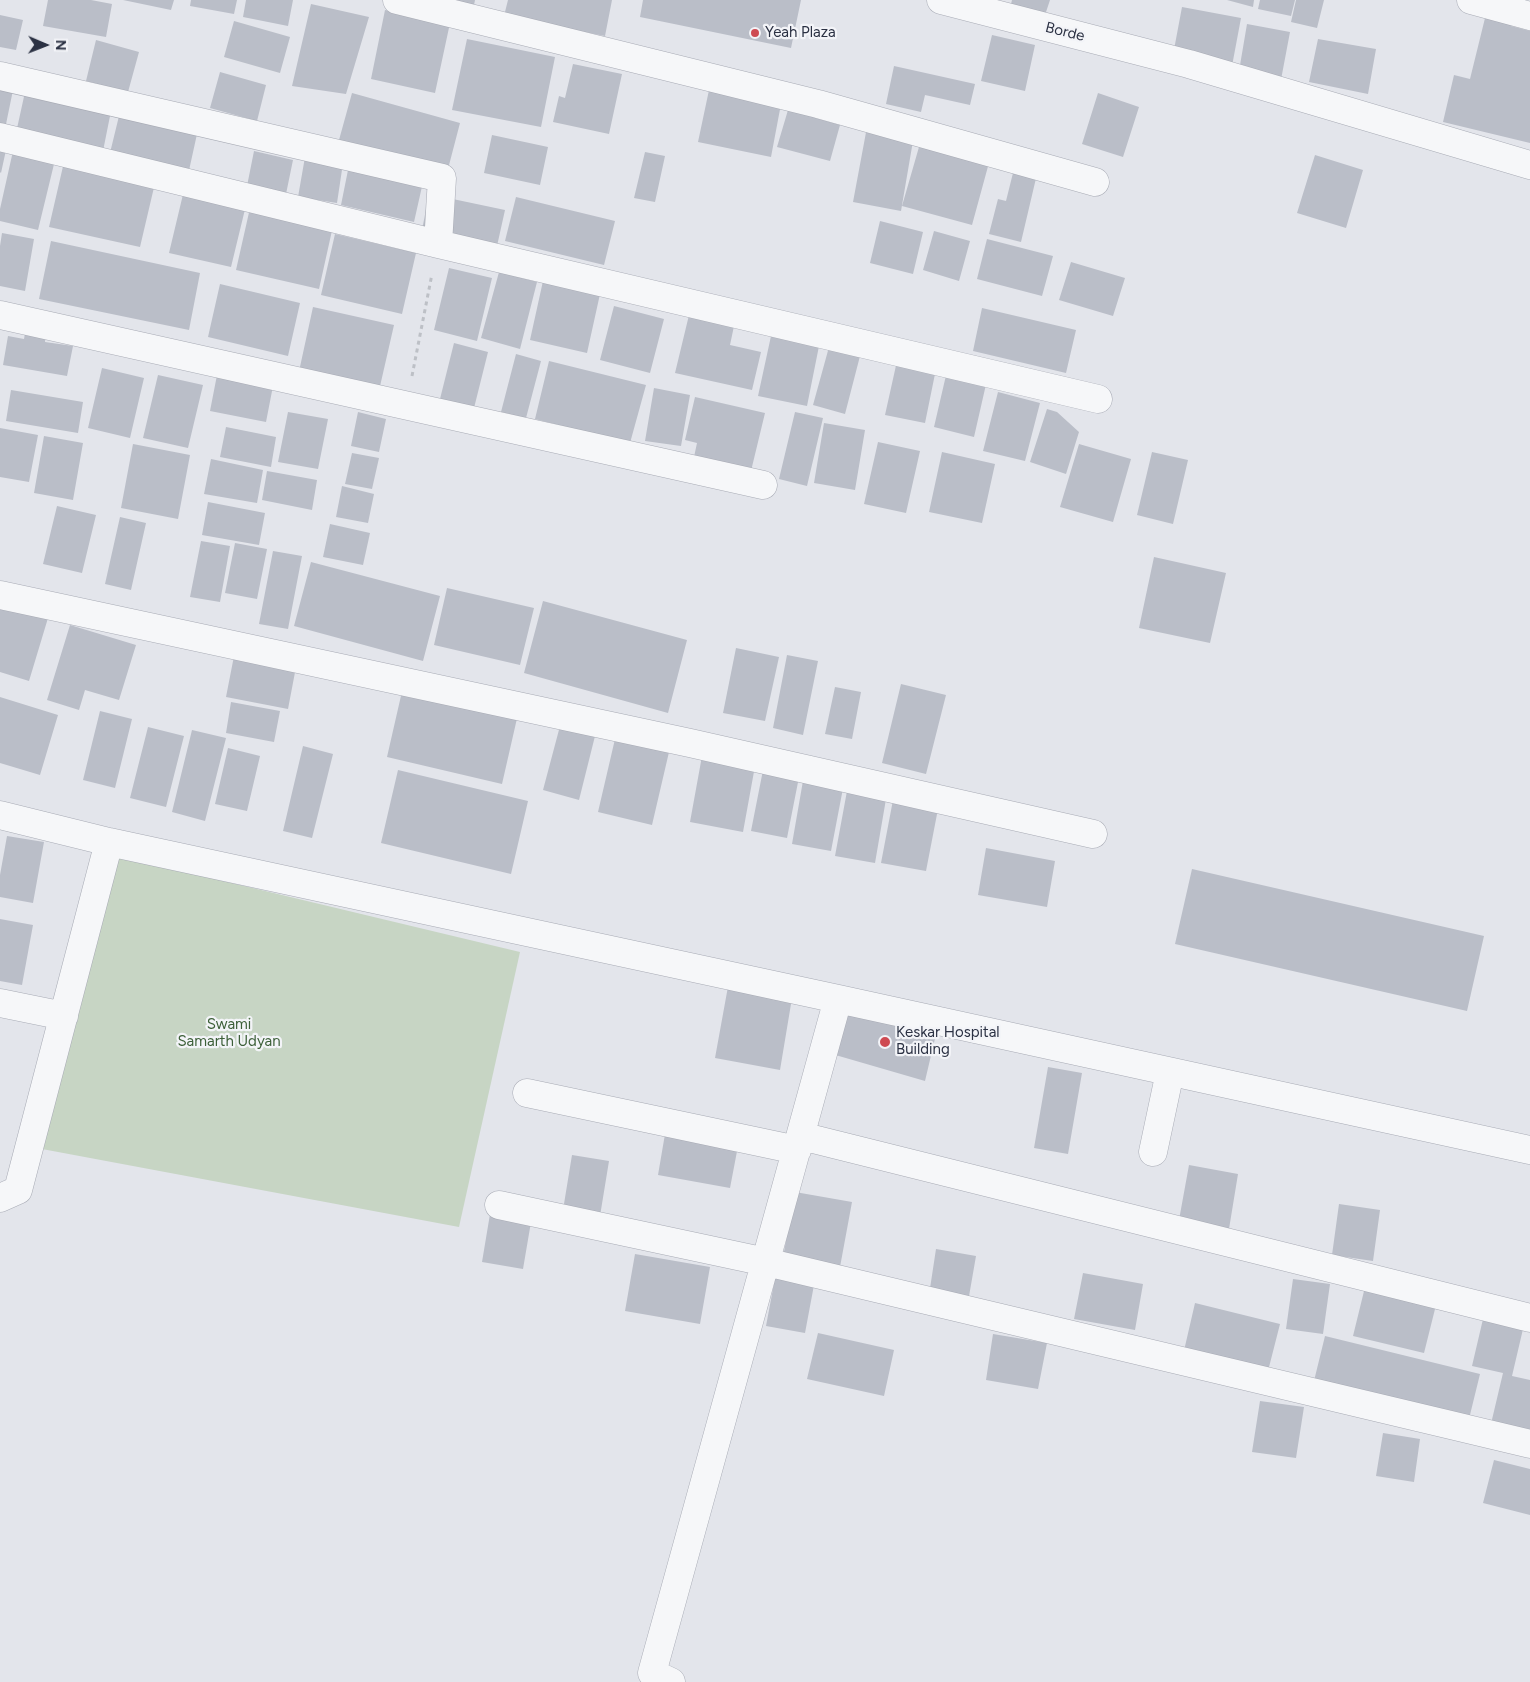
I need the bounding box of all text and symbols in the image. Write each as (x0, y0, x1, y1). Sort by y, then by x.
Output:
street label: Borde (1043, 18, 1087, 46)
north arrow (20, 20, 70, 70)
place label: Yeah Plaza (765, 24, 836, 42)
marker: Yeah Plaza (749, 27, 761, 39)
text: N (52, 40, 69, 51)
park label: Swami Samarth Udyan (177, 1016, 281, 1051)
place label: Keskar Hospital Building (896, 1024, 1000, 1059)
marker: Keskar Hospital Building (878, 1035, 892, 1049)

